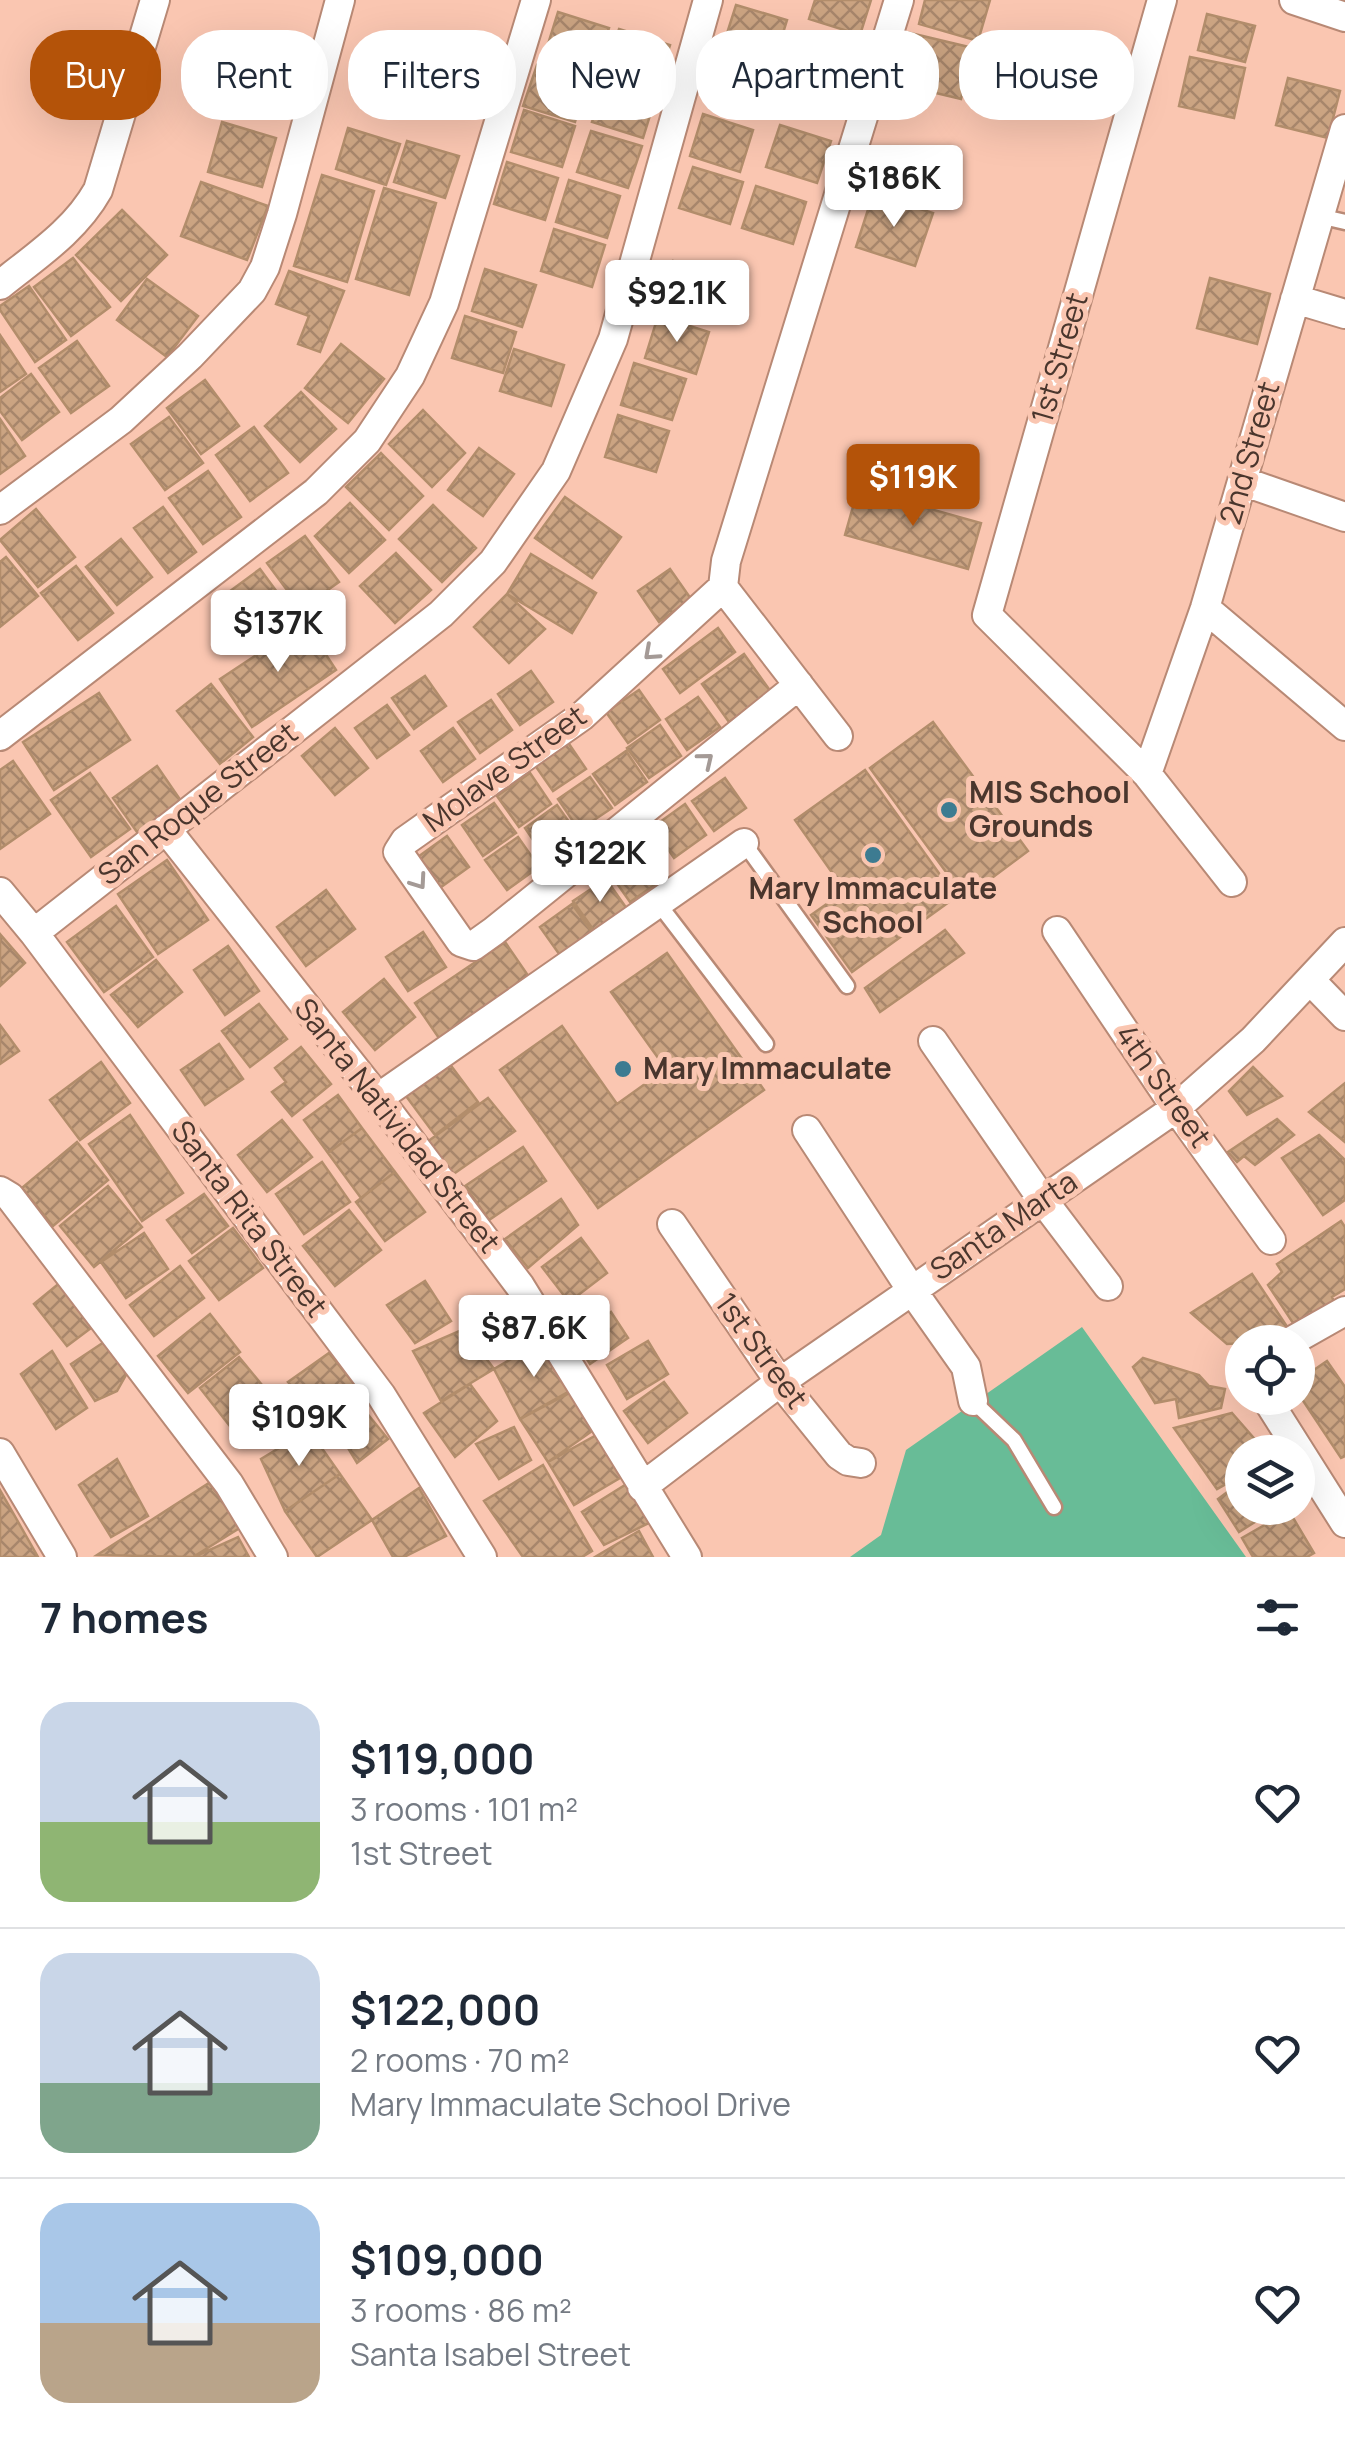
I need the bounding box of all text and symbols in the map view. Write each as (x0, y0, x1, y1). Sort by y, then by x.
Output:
chip: Buy (30, 30, 161, 120)
chip: Rent (181, 30, 328, 120)
chip: Filters (348, 30, 516, 120)
chip: New (536, 30, 676, 120)
chip: Apartment (696, 30, 939, 120)
chip: House (959, 30, 1134, 120)
pin: $186K (824, 145, 964, 230)
text: $186K (847, 155, 941, 199)
pin: $92.1K (596, 260, 758, 345)
text: $92.1K (627, 270, 727, 314)
street label: 1st Street (1020, 288, 1097, 427)
street label: 2nd Street (1209, 376, 1288, 529)
pin: $119K (843, 444, 983, 529)
text: $119K (869, 454, 957, 498)
pin: $137K (208, 590, 348, 675)
text: $137K (233, 600, 323, 644)
one-way arrow (644, 641, 663, 659)
street label: Molave Street (414, 695, 594, 841)
street label: San Roque Street (89, 712, 305, 894)
one-way arrow (695, 754, 713, 772)
place label: MIS School Grounds (969, 771, 1130, 846)
marker: MIS School Grounds (938, 799, 960, 821)
pin: $122K (530, 820, 670, 905)
text: $122K (554, 830, 646, 874)
marker: Mary Immaculate School (862, 844, 884, 866)
place label: Mary Immaculate School (749, 867, 997, 942)
one-way arrow (407, 871, 425, 889)
street label: Santa Natividad Street (286, 989, 511, 1261)
street label: 4th Street (1107, 1015, 1222, 1155)
place label: Mary Immaculate (643, 1047, 892, 1088)
marker: Mary Immaculate (612, 1058, 634, 1080)
street label: Santa Rita Street (163, 1111, 338, 1325)
street label: Santa Marta (922, 1160, 1085, 1289)
street label: 1st Street (706, 1284, 818, 1416)
pin: $87.6K (453, 1295, 615, 1380)
text: $87.6K (481, 1305, 587, 1349)
map controls (1225, 1325, 1315, 1525)
button: locate (1225, 1325, 1315, 1415)
pin: $109K (229, 1384, 369, 1469)
text: $109K (251, 1394, 347, 1438)
button: layers (1225, 1435, 1315, 1525)
text: 7 homes (40, 1588, 208, 1646)
icon: filters (1250, 1590, 1305, 1645)
text: $119,000 (350, 1729, 535, 1787)
icon: home (120, 1742, 240, 1862)
icon: heart (1250, 1775, 1305, 1830)
text: 3 rooms · 101 m² (350, 1787, 578, 1831)
text: 1st Street (350, 1831, 492, 1875)
text: $122,000 (350, 1980, 540, 2038)
icon: home (120, 1993, 240, 2113)
icon: heart (1250, 2026, 1305, 2081)
text: 2 rooms · 70 m² (350, 2038, 570, 2082)
text: Mary Immaculate School Drive (350, 2082, 791, 2126)
text: $109,000 (350, 2230, 544, 2288)
icon: home (120, 2243, 240, 2363)
icon: heart (1250, 2276, 1305, 2331)
text: 3 rooms · 86 m² (350, 2288, 572, 2332)
text: Santa Isabel Street (350, 2332, 631, 2376)

